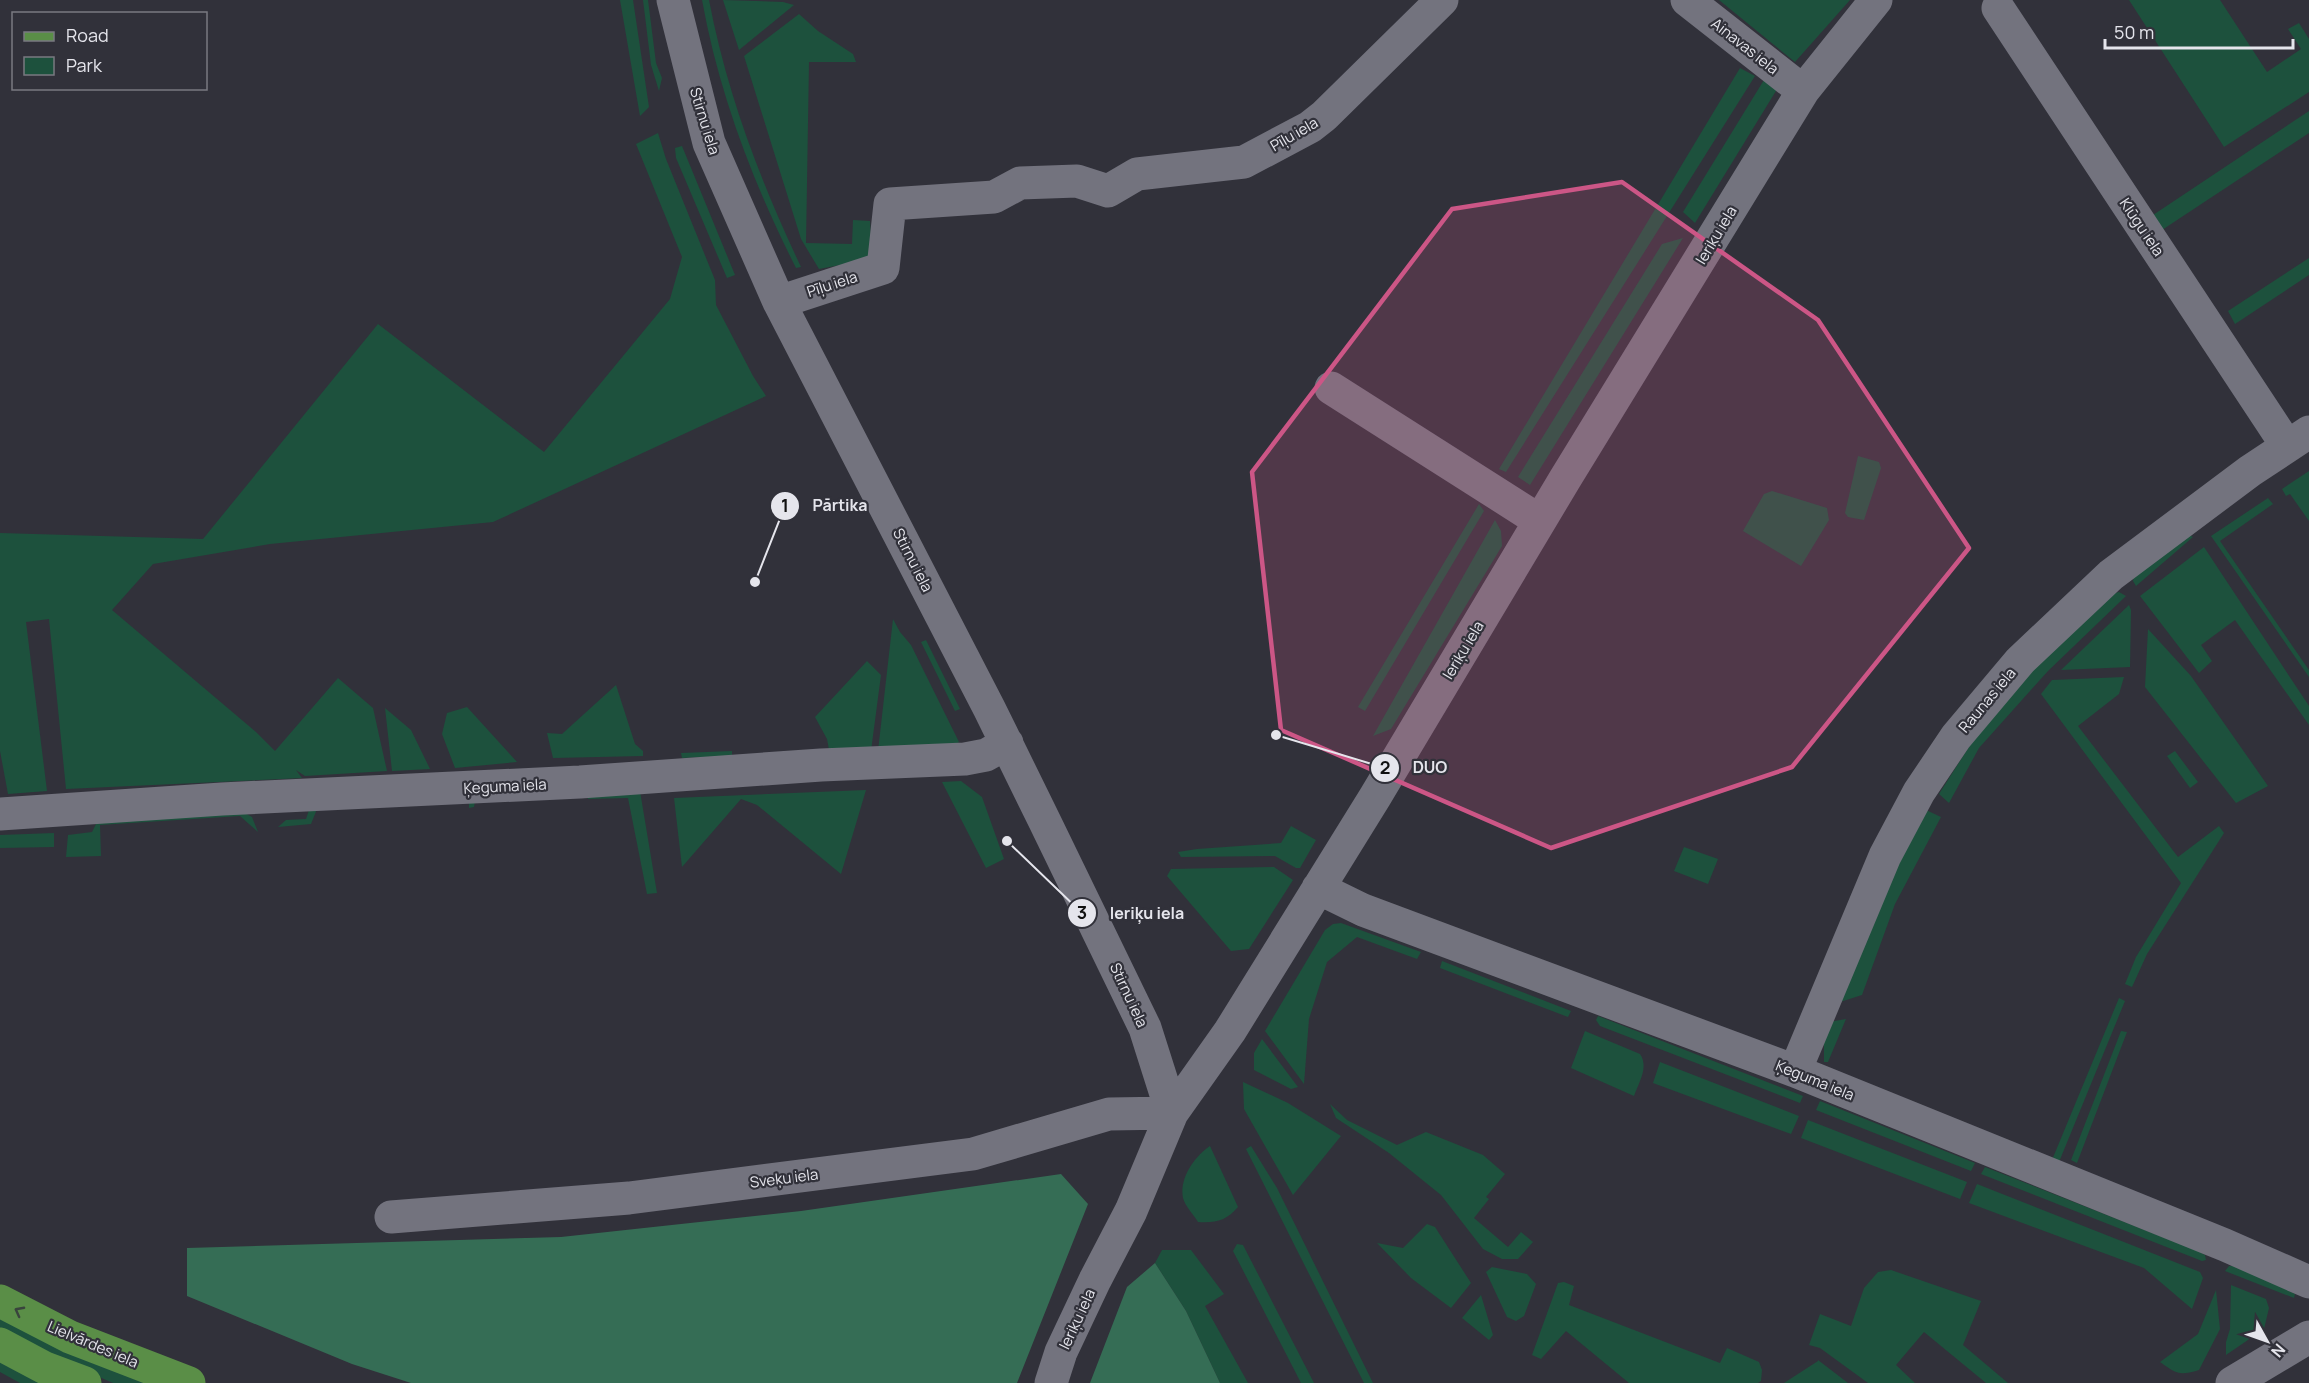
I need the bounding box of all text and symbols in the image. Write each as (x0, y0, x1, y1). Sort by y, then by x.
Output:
legend (12, 12, 207, 90)
scale bar (2105, 12, 2292, 50)
street label: Ainavas iela (1707, 13, 1783, 79)
text: 50 m (2114, 20, 2154, 44)
text: Road (66, 23, 109, 47)
text: Park (66, 53, 103, 77)
street label: Stirnu iela (685, 85, 725, 157)
street label: Pīļu iela (1266, 112, 1322, 156)
street label: Klūgu iela (2115, 194, 2169, 260)
street label: Ieriķu iela (1690, 202, 1742, 268)
street label: Pīļu iela (804, 266, 860, 302)
callout: Pārtika (770, 489, 879, 523)
text: 1 (781, 493, 789, 517)
text: Pārtika (813, 494, 867, 516)
street label: Stirnu iela (888, 524, 938, 596)
street label: Ieriķu iela (1437, 617, 1489, 683)
street label: Raunas iela (1954, 663, 2020, 737)
callout: DUO (1370, 751, 1459, 785)
text: 2 (1380, 755, 1390, 779)
text: DUO (1413, 756, 1447, 778)
street label: Ķeguma iela (463, 773, 547, 799)
callout: Ieriķu iela (1067, 896, 1196, 930)
text: 3 (1077, 900, 1087, 924)
text: Ieriķu iela (1110, 902, 1184, 924)
street label: Stirnu iela (1105, 959, 1153, 1031)
street label: Ķeguma iela (1773, 1055, 1857, 1105)
street label: Sveķu iela (749, 1163, 819, 1193)
street label: Ieriķu iela (1054, 1285, 1100, 1353)
one-way arrow (15, 1307, 25, 1318)
north arrow (2237, 1311, 2297, 1371)
street label: Lielvārdes iela (44, 1315, 142, 1373)
text: N (2266, 1339, 2291, 1362)

